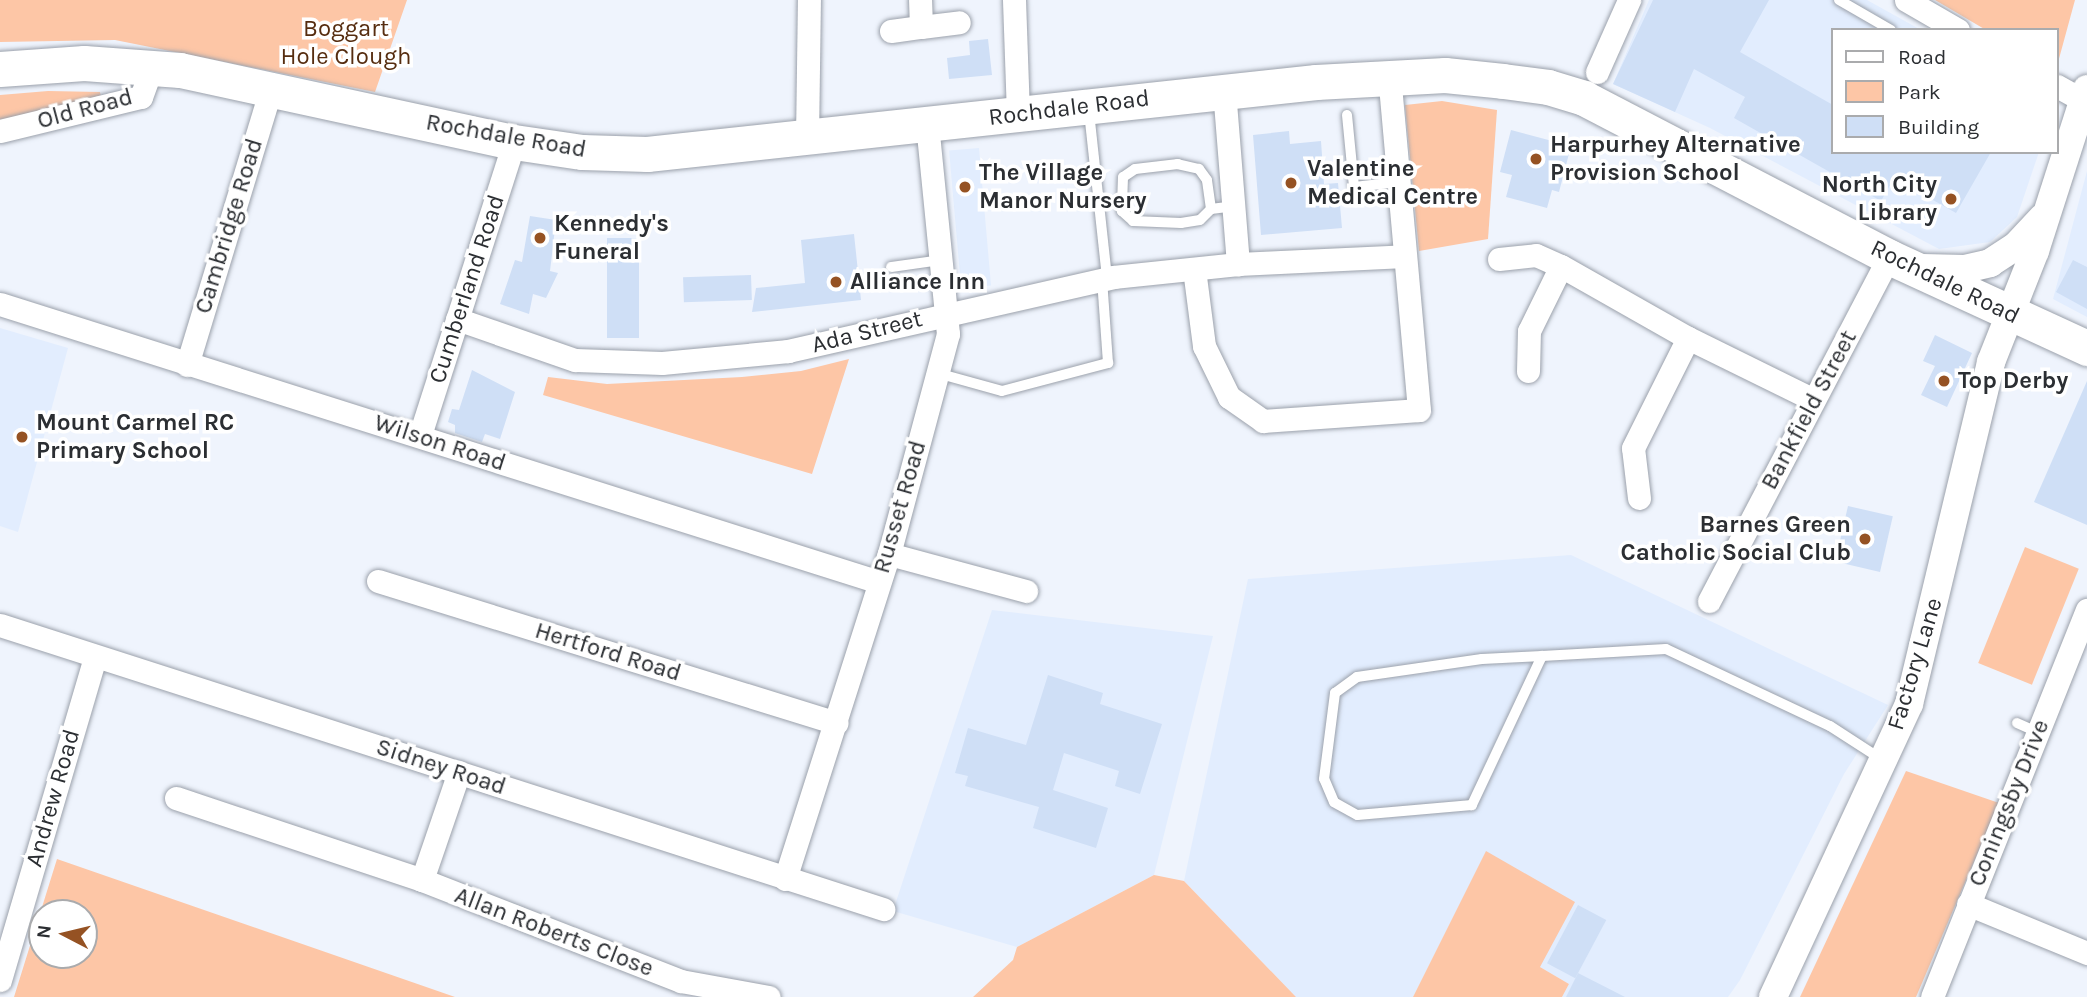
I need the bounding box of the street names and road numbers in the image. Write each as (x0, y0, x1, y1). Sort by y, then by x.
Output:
street label: Old Road (34, 82, 136, 136)
street label: Rochdale Road (987, 84, 1151, 132)
street label: Rochdale Road (424, 108, 588, 164)
street label: Cambridge Road (189, 135, 269, 317)
street label: Cumberland Road (423, 191, 511, 387)
street label: Rochdale Road (1866, 234, 2024, 330)
street label: Ada Street (809, 304, 925, 360)
street label: Bankfield Street (1755, 325, 1863, 495)
street label: Wilson Road (371, 408, 509, 478)
street label: Russet Road (867, 437, 933, 577)
street label: Factory Lane (1881, 595, 1949, 733)
street label: Hertford Road (531, 616, 685, 688)
street label: Coningsby Drive (1962, 715, 2056, 891)
street label: Andrew Road (20, 726, 86, 870)
street label: Sidney Road (372, 732, 510, 802)
street label: Allan Roberts Close (451, 881, 657, 983)

